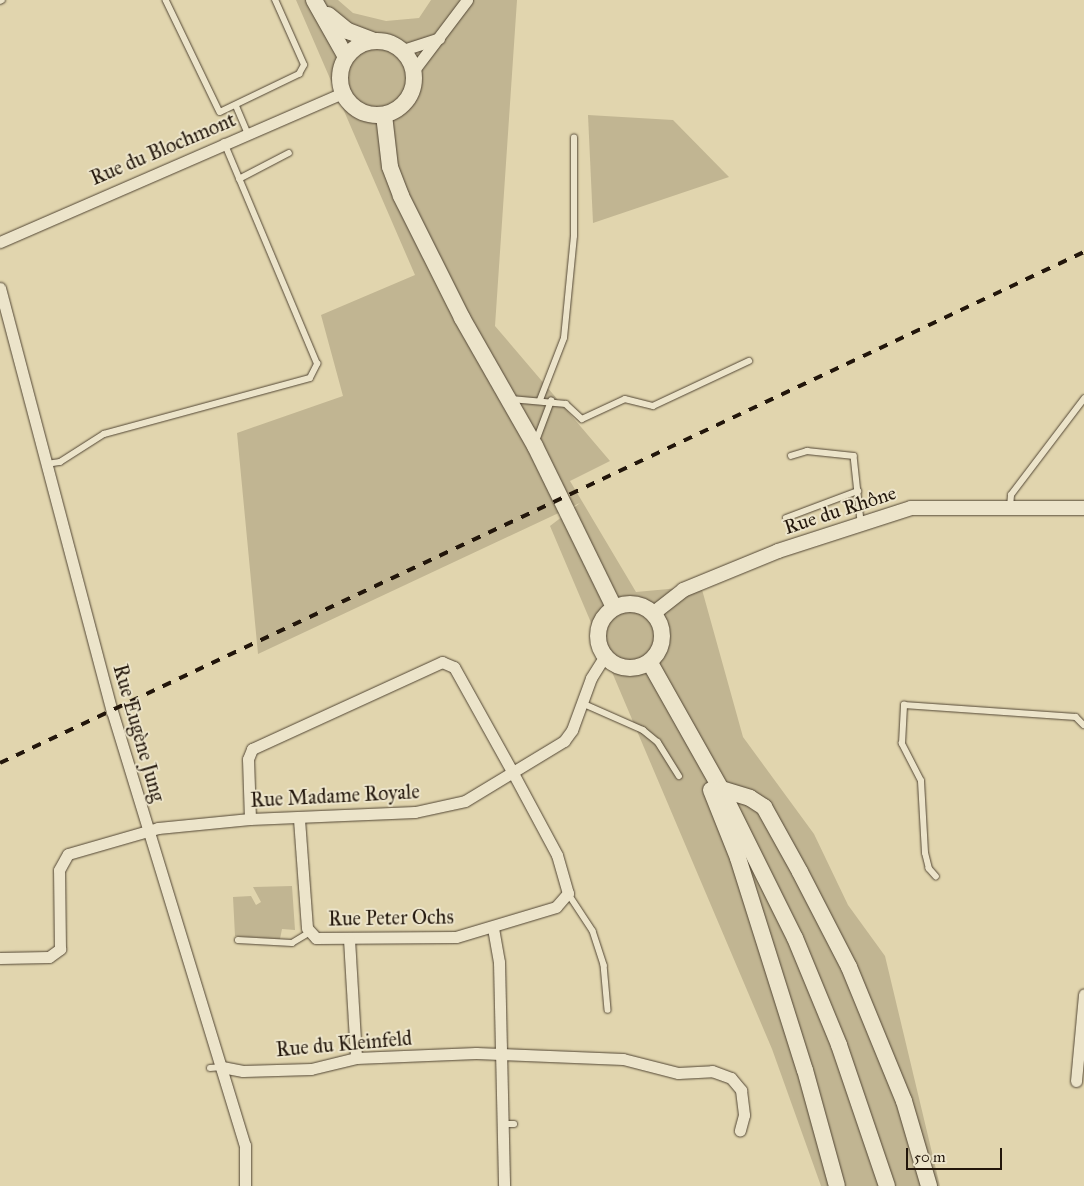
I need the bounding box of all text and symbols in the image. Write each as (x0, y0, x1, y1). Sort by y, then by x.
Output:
street label: Rue du Blochmont (87, 108, 239, 190)
street label: Rue du Rhône (781, 481, 899, 539)
street label: Rue Eugène Jung (108, 662, 170, 804)
street label: Rue Madame Royale (250, 780, 420, 812)
street label: Rue Peter Ochs (328, 905, 454, 931)
street label: Rue du Kleinfeld (275, 1026, 413, 1062)
scale bar (909, 1138, 1005, 1170)
text: 50 m (914, 1148, 946, 1166)

